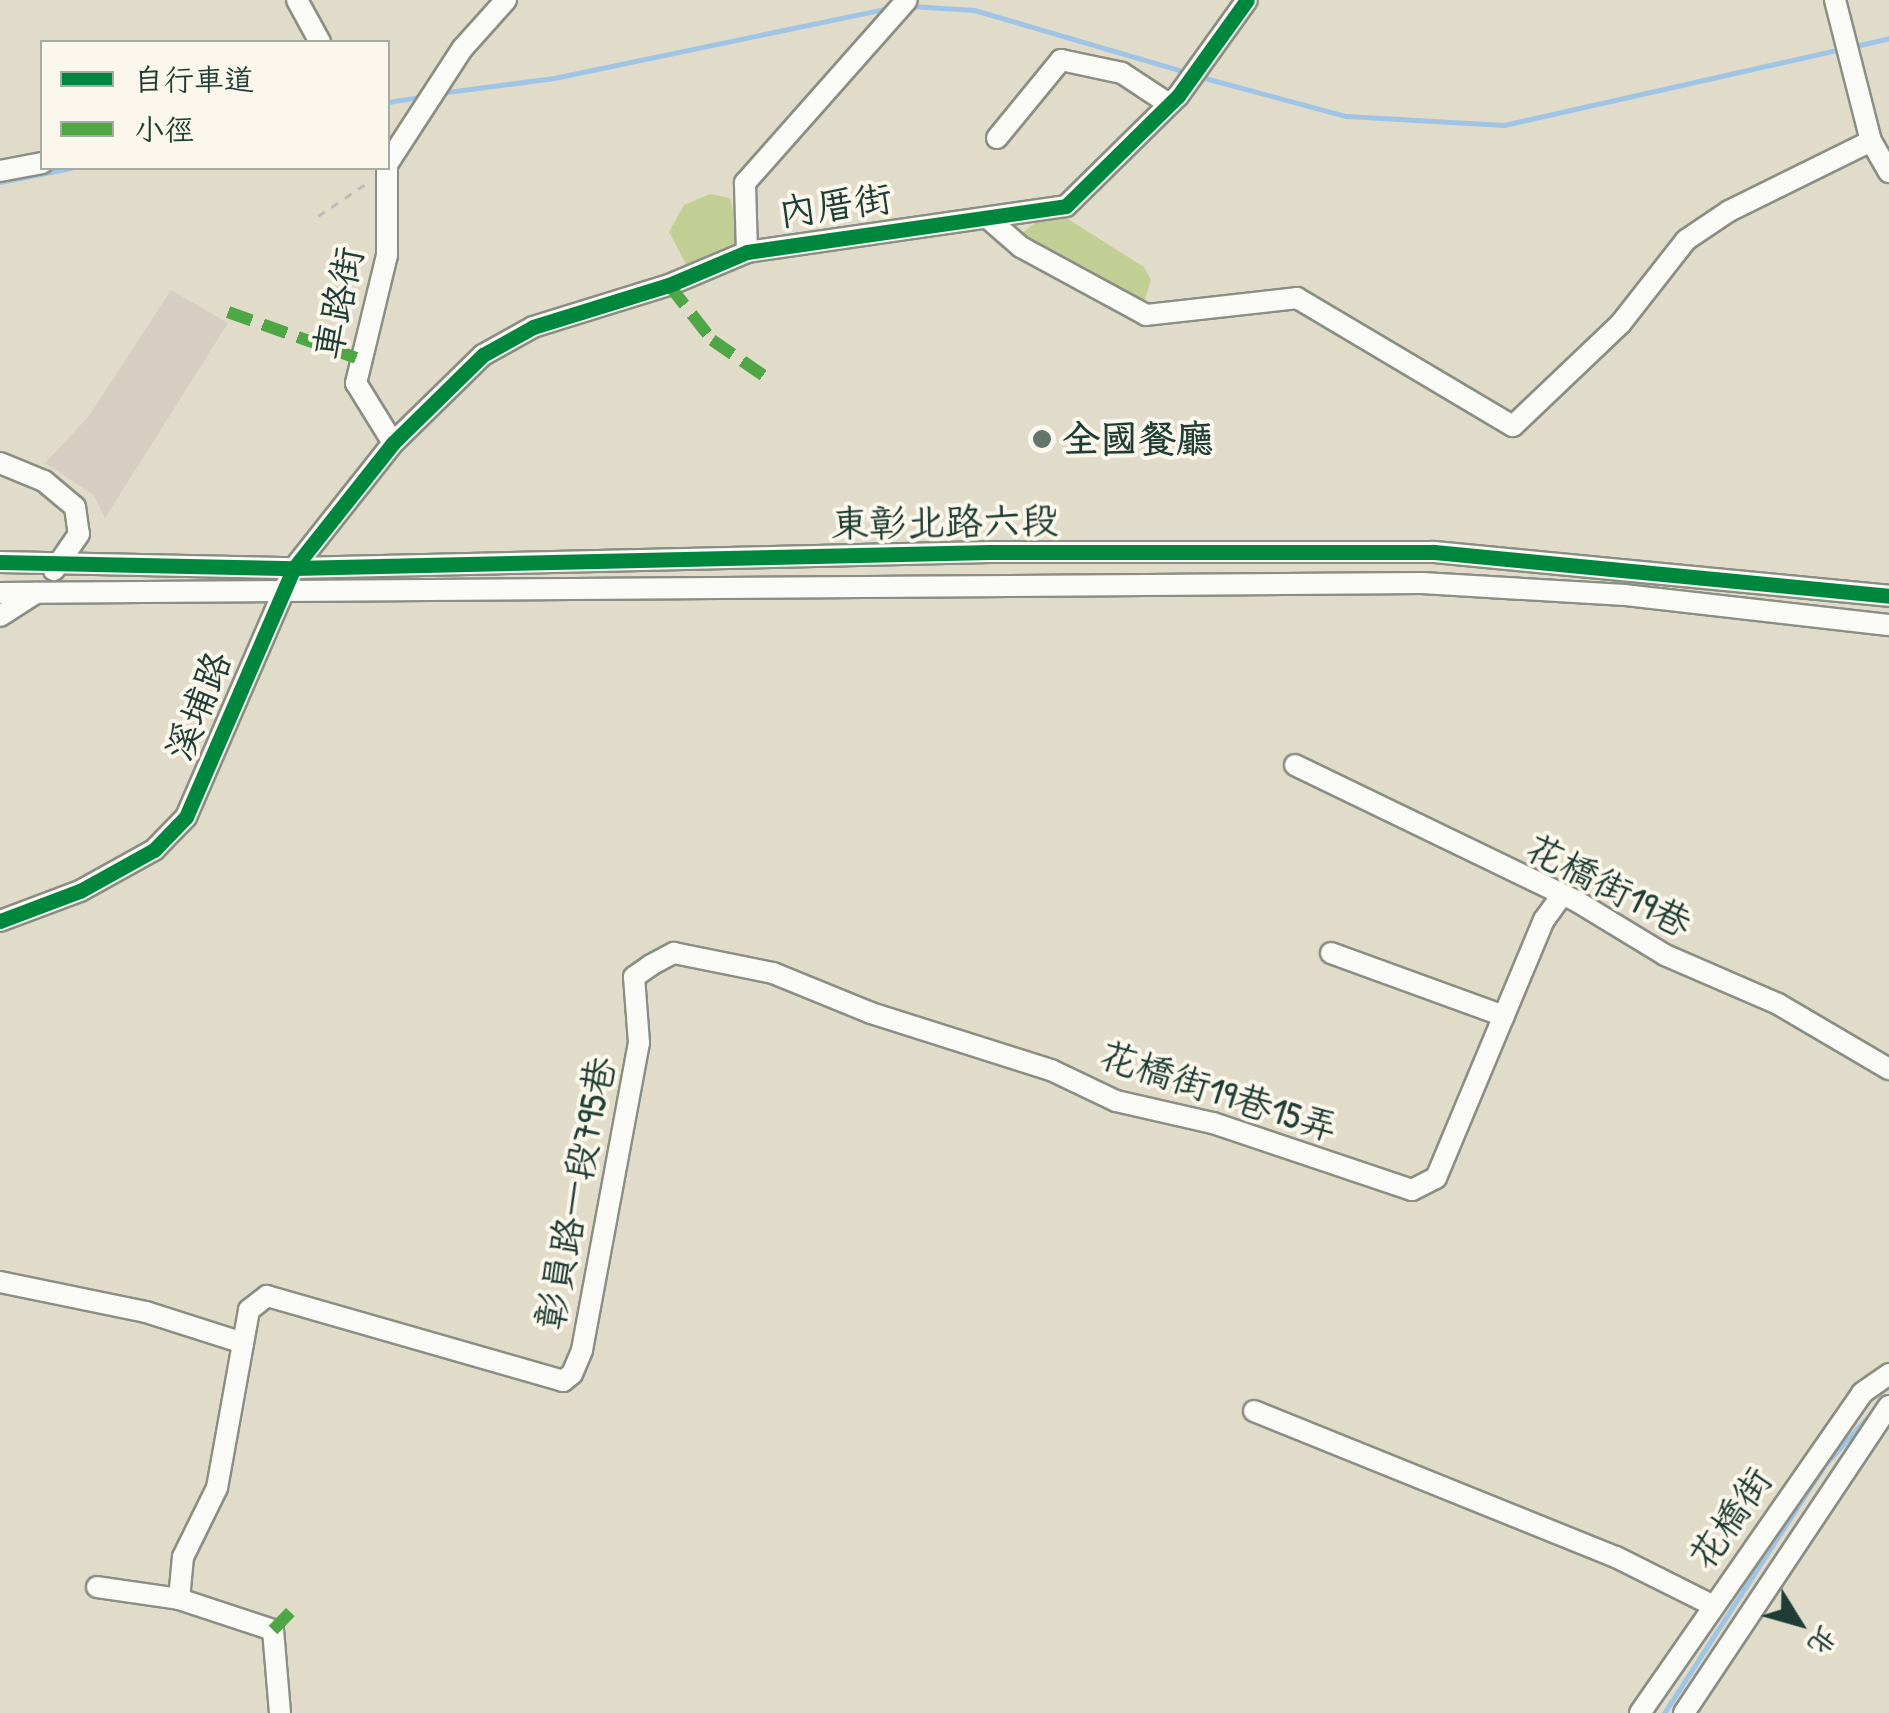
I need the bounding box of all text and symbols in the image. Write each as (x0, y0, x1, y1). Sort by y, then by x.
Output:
legend (40, 40, 390, 170)
text: 自行車道 (134, 59, 254, 99)
text: 小徑 (134, 109, 194, 149)
street label: 內厝街 (775, 174, 895, 236)
street label: 車路街 (304, 243, 372, 363)
place label: 全國餐廳 (1062, 416, 1214, 462)
marker: 全國餐廳 (1031, 428, 1053, 450)
street label: 東彰北路六段 (831, 497, 1059, 547)
street label: 溪埔路 (156, 645, 240, 767)
street label: 花橋街19巷 (1519, 824, 1699, 946)
street label: 花橋街19巷15弄 (1094, 1031, 1344, 1151)
street label: 彰員路一段795巷 (526, 1053, 624, 1333)
street label: 花橋街 (1679, 1458, 1781, 1578)
north arrow (1749, 1573, 1849, 1673)
text: 北 (1799, 1618, 1847, 1664)

